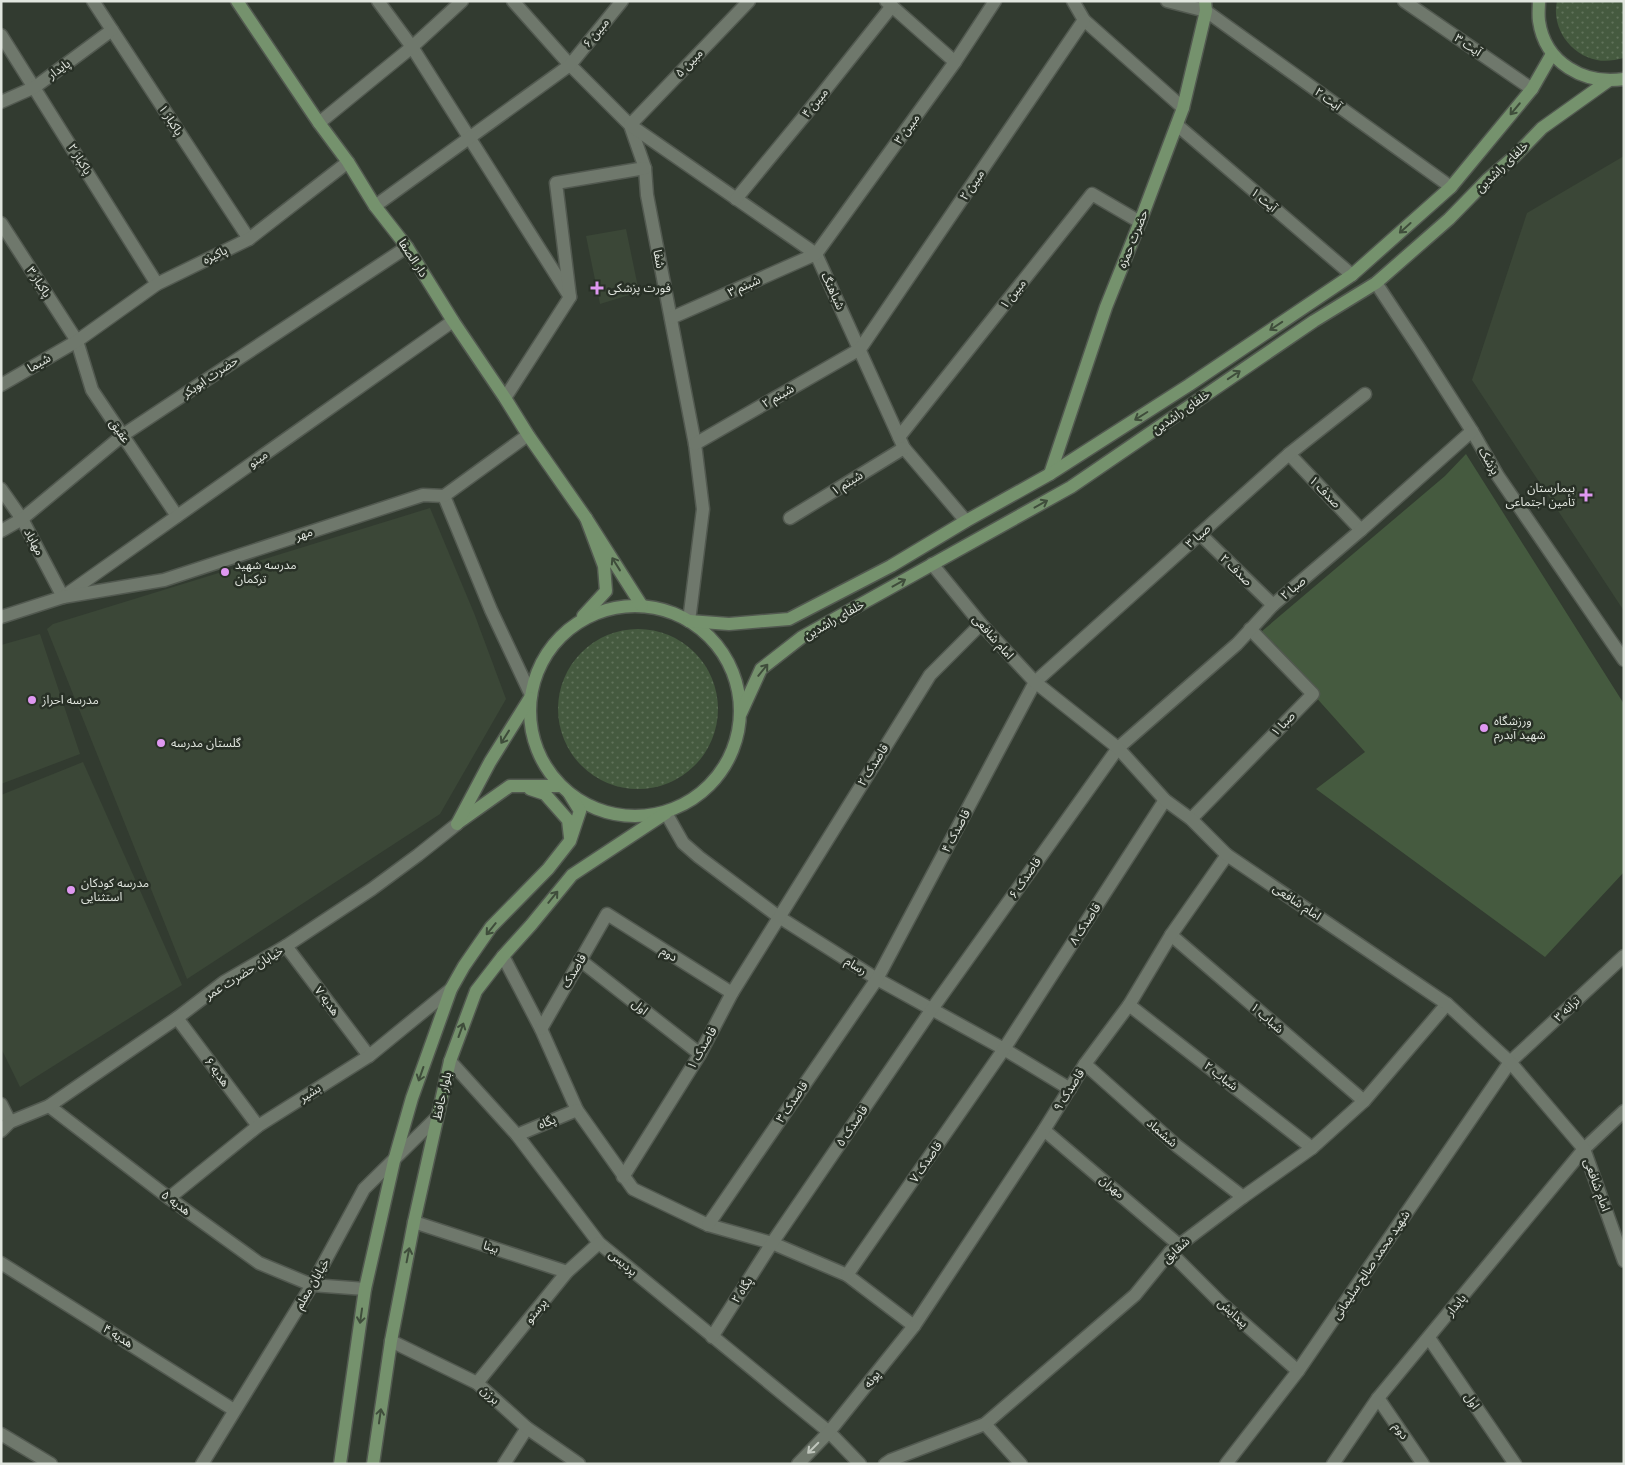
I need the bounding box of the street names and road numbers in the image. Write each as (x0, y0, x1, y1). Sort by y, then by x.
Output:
street label: مبین ۶ (579, 15, 612, 51)
street label: آیت ۳ (1452, 30, 1485, 59)
street label: مبین ۵ (672, 45, 706, 80)
street label: پایدار (44, 55, 74, 83)
street label: آیت ۲ (1312, 84, 1345, 114)
street label: مبین ۴ (798, 85, 831, 121)
street label: پاکباز ۱ (155, 101, 187, 139)
street label: مبین ۳ (891, 111, 923, 147)
street label: خلفای راشدین (1472, 138, 1531, 196)
street label: پاکباز ۲ (64, 140, 96, 178)
street label: مبین ۲ (956, 167, 987, 203)
street label: آیت ۱ (1248, 184, 1281, 215)
street label: حضرت حمزه (1114, 208, 1151, 270)
street label: دار الصفا (395, 236, 432, 280)
street label: پاکیزه (200, 242, 230, 268)
street label: شفا (650, 248, 669, 270)
street label: پاکباز ۳ (23, 263, 55, 301)
street label: شباهنگ (818, 270, 849, 312)
street label: شبنم ۳ (725, 272, 763, 301)
street label: مبین ۱ (996, 276, 1029, 312)
street label: شیما (24, 350, 53, 375)
street label: حضرت ابوبکر (178, 352, 241, 401)
street label: شبنم ۲ (759, 380, 797, 412)
street label: خلفای راشدین (1149, 386, 1213, 437)
street label: عقیق (106, 416, 134, 446)
street label: پزشک (1475, 444, 1503, 478)
street label: مینو (245, 447, 270, 471)
street label: شبنم ۱ (828, 467, 866, 500)
street label: صدف ۱ (1306, 472, 1344, 511)
street label: صبا ۳ (1182, 520, 1213, 551)
street label: مهر (292, 524, 314, 544)
street label: مهاباد (21, 526, 48, 558)
street label: صدف ۲ (1217, 551, 1256, 589)
street label: صبا ۲ (1277, 573, 1309, 603)
street label: خلفای راشدین (801, 596, 867, 643)
street label: امام شافعی (968, 611, 1017, 664)
street label: صبا ۱ (1267, 708, 1298, 739)
street label: قاصدک ۲ (854, 741, 891, 788)
street label: قاصدک ۴ (938, 807, 973, 855)
street label: قاصدک ۶ (1005, 854, 1044, 901)
street label: امام شافعی (1269, 880, 1324, 925)
street label: قاصدک ۸ (1066, 900, 1104, 947)
street label: خیابان حضرت عمر (201, 943, 286, 1003)
street label: دوم (657, 943, 681, 966)
street label: قاصدک (558, 951, 589, 990)
street label: رسام (842, 953, 870, 980)
street label: هدیه ۷ (312, 983, 343, 1018)
street label: ترانه ۳ (1551, 993, 1583, 1024)
street label: اول (629, 996, 652, 1018)
street label: شباب ۱ (1248, 999, 1287, 1036)
street label: قاصدک ۱ (683, 1024, 720, 1072)
street label: هدیه ۶ (202, 1054, 233, 1089)
street label: شباب ۲ (1201, 1058, 1241, 1094)
street label: قاصدک ۹ (1050, 1066, 1087, 1113)
street label: بلوار حافظ (429, 1070, 454, 1121)
street label: قاصدک ۳ (772, 1078, 811, 1125)
street label: بشیر (295, 1080, 323, 1106)
street label: قاصدک ۵ (832, 1102, 871, 1149)
street label: پگاه (536, 1111, 558, 1133)
street label: ششماد (1144, 1115, 1181, 1150)
street label: قاصدک ۷ (906, 1138, 945, 1185)
street label: امام شافعی (1579, 1156, 1614, 1214)
street label: مهران (1097, 1172, 1128, 1201)
street label: هدیه ۵ (159, 1187, 194, 1218)
street label: شهید محمد صالح سلیمانی (1329, 1207, 1414, 1323)
street label: شقایق (1159, 1233, 1193, 1267)
street label: بینا (482, 1237, 501, 1256)
street label: پردیس (605, 1246, 641, 1280)
street label: خیابان معلم (291, 1256, 334, 1313)
street label: پگاه ۲ (728, 1274, 756, 1306)
street label: پایدار (1442, 1290, 1470, 1320)
street label: پرستو (521, 1295, 551, 1327)
street label: پیدایش (1214, 1295, 1252, 1331)
street label: هدیه ۴ (100, 1321, 136, 1351)
street label: پونه (860, 1367, 884, 1391)
street label: برزن (478, 1382, 503, 1407)
street label: اول (1462, 1390, 1483, 1412)
street label: دوم (1389, 1419, 1413, 1443)

